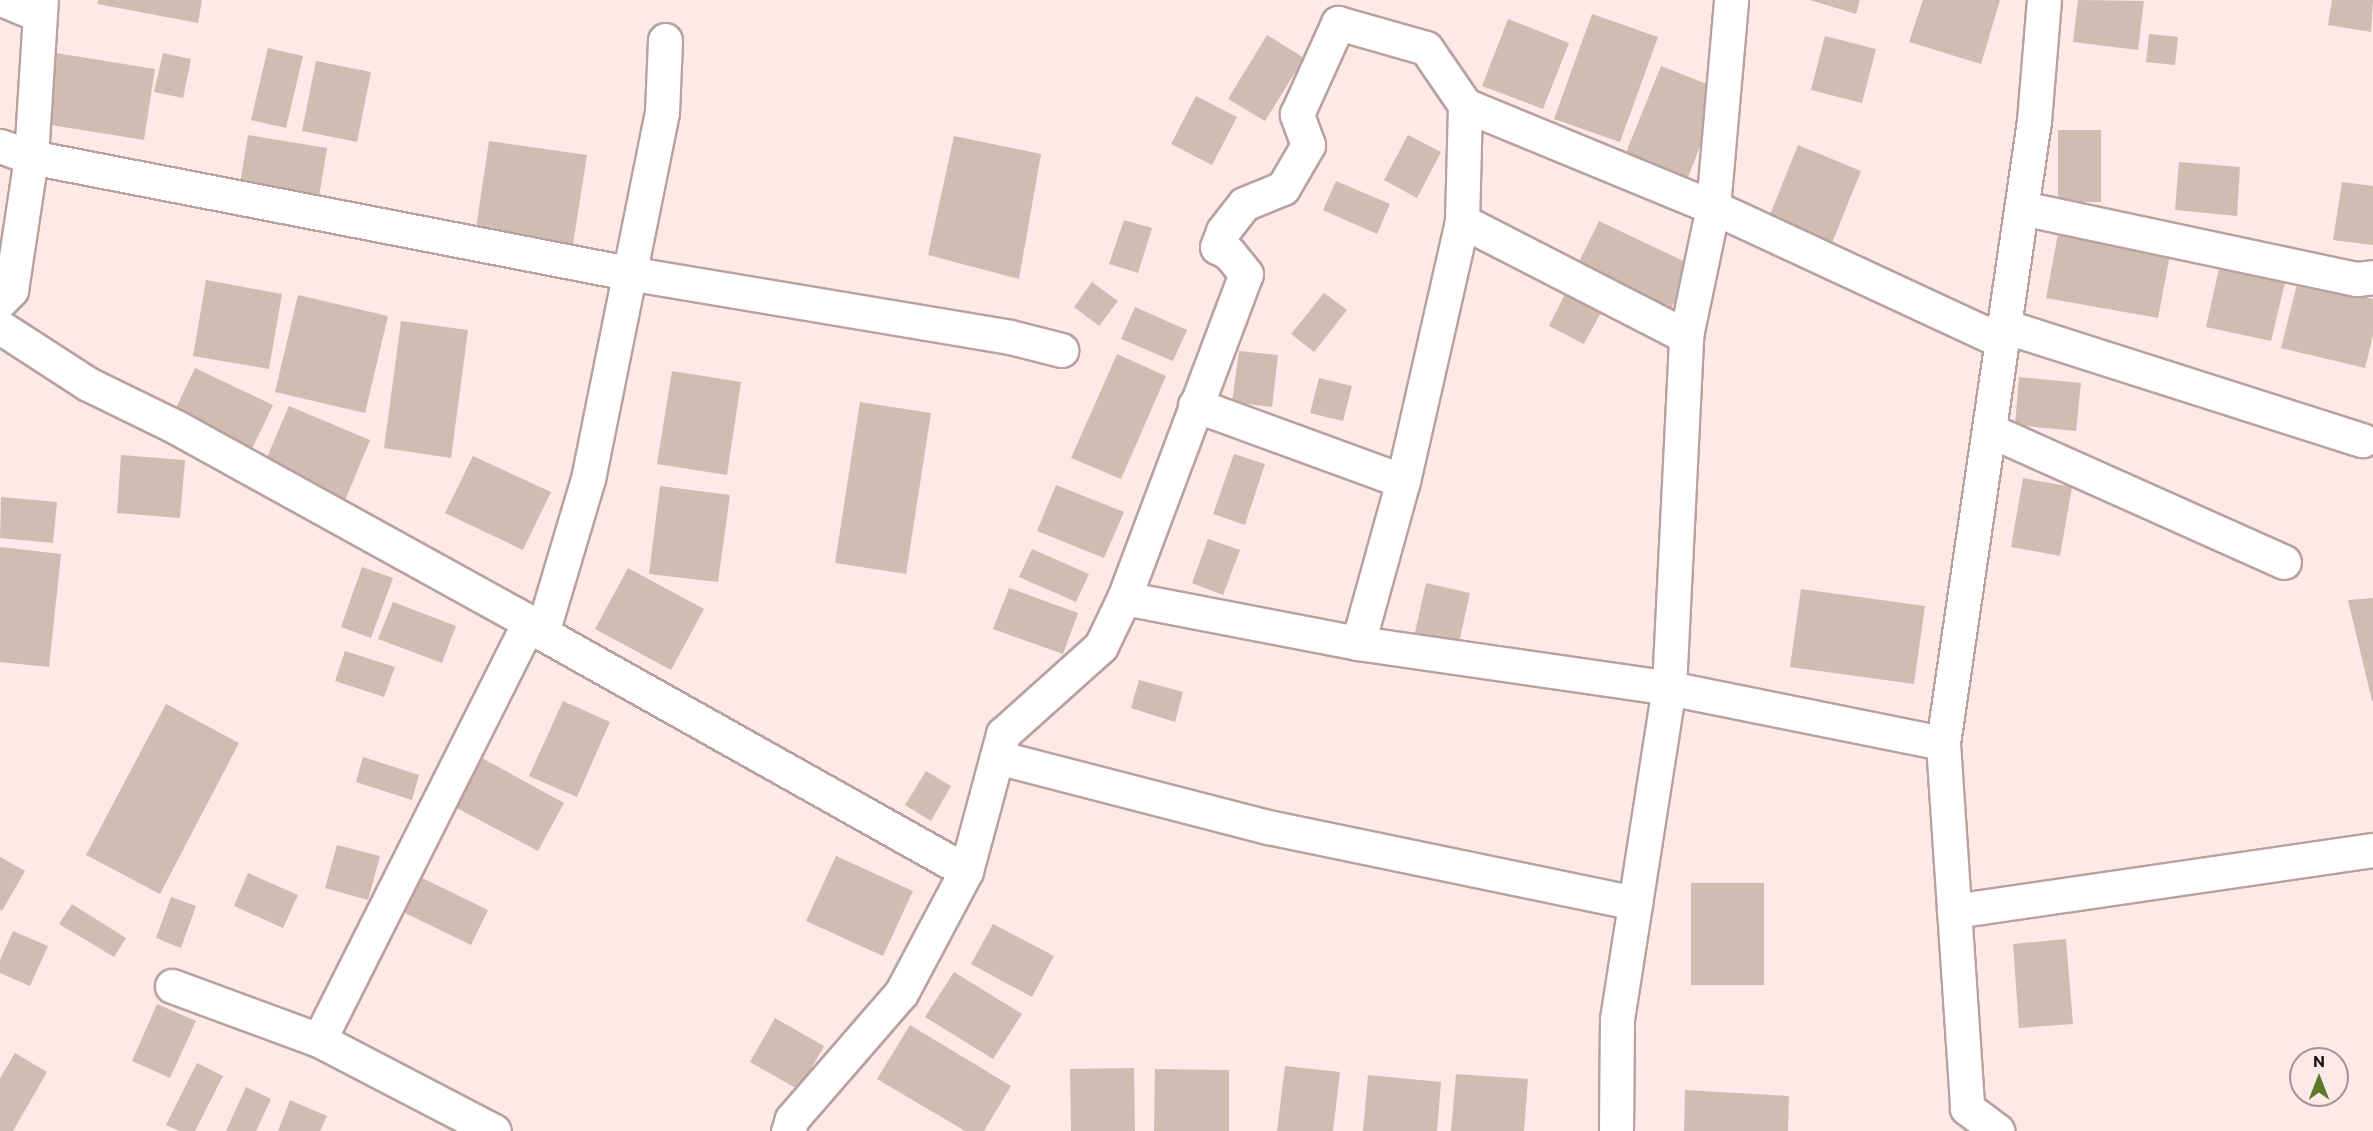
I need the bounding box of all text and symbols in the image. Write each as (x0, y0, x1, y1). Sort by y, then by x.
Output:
north arrow (2289, 1047, 2349, 1107)
text: N (2313, 1051, 2325, 1070)

